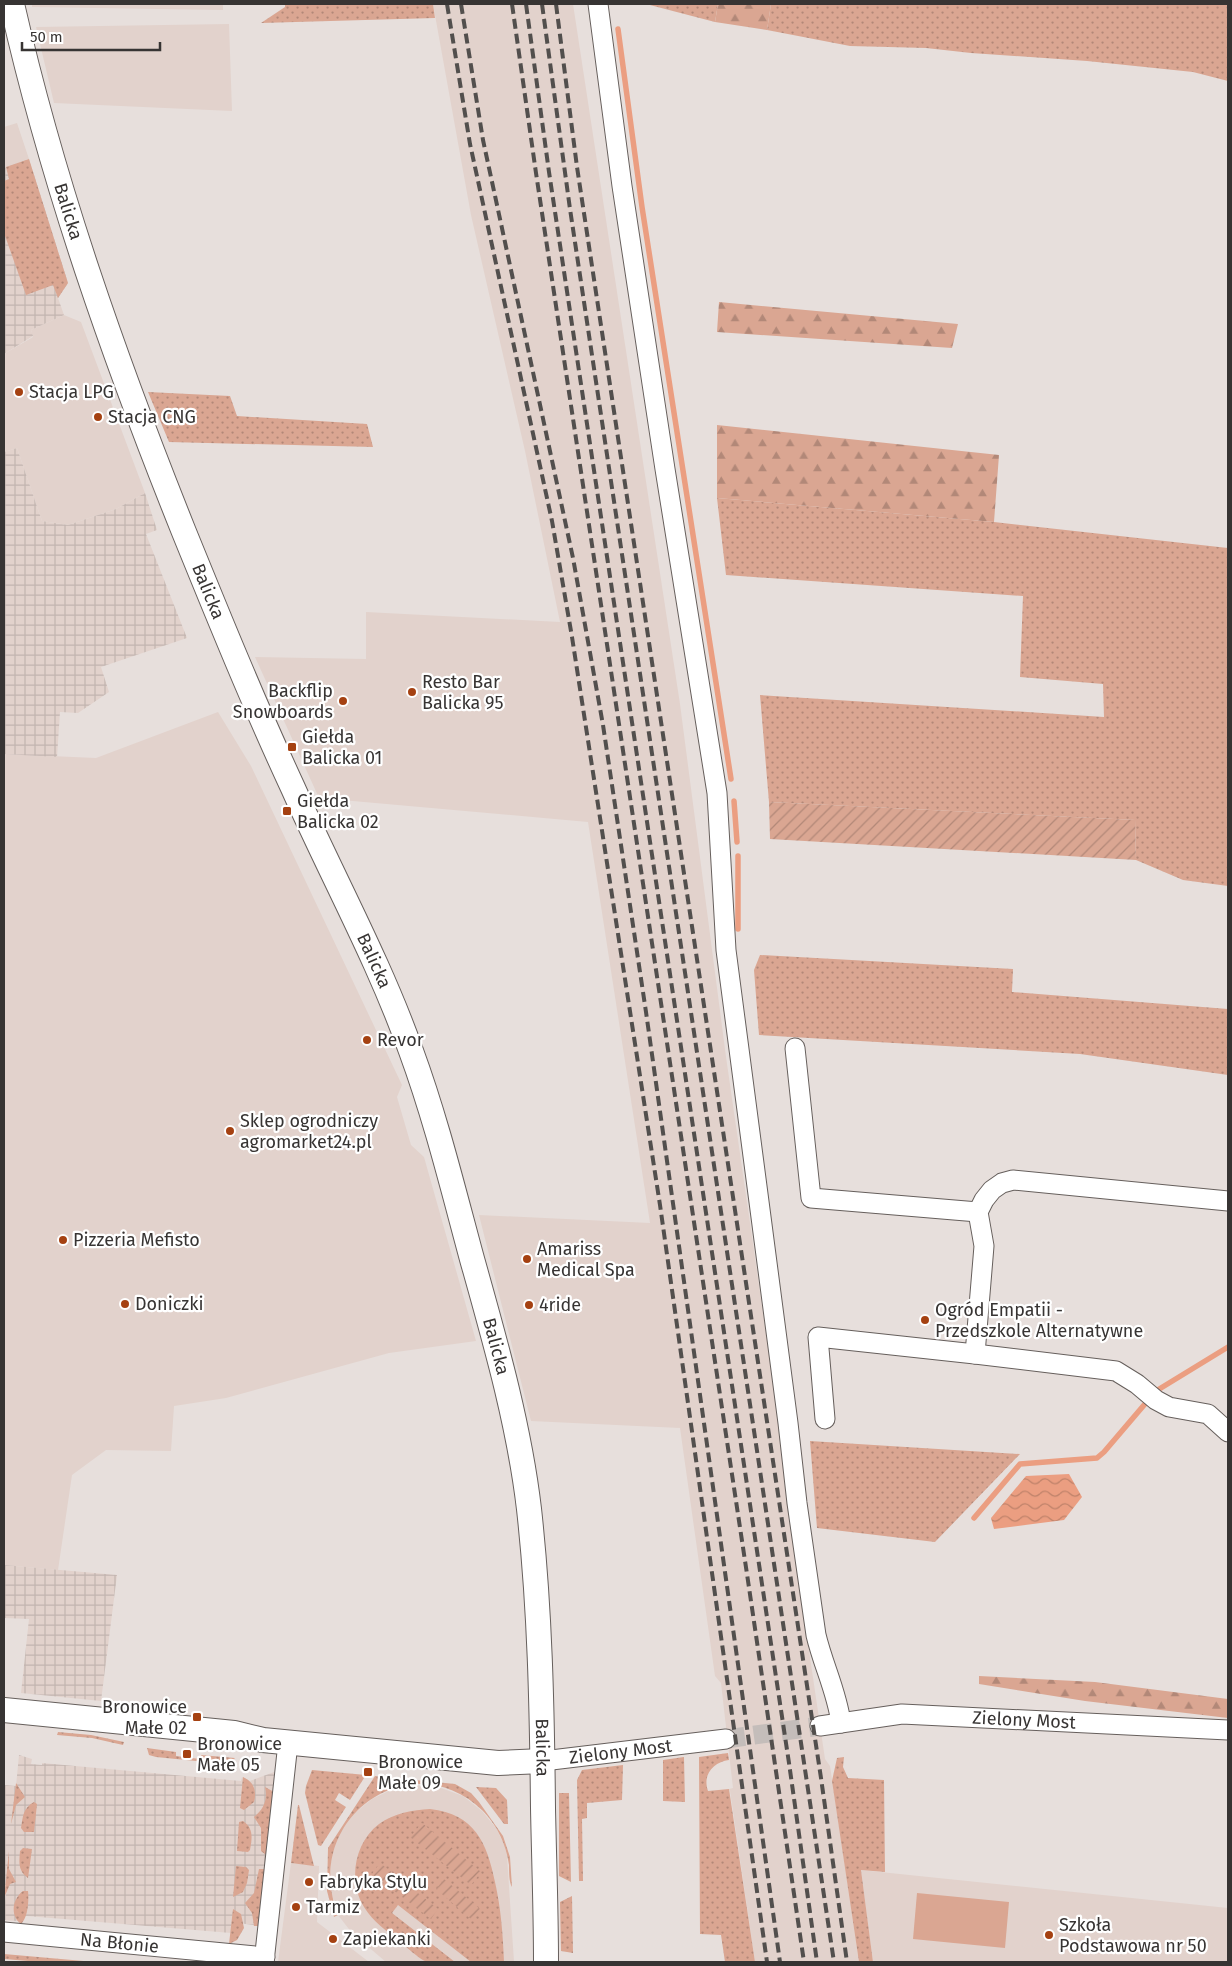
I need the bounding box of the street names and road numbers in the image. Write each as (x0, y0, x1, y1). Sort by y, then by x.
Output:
street label: Balicka (49, 180, 87, 243)
street label: Balicka (187, 560, 229, 623)
street label: Balicka (352, 930, 396, 992)
street label: Balicka (478, 1315, 514, 1377)
street label: Zielony Most (972, 1706, 1077, 1734)
street label: Balicka (531, 1718, 554, 1777)
street label: Zielony Most (568, 1735, 674, 1769)
street label: Na Błonie (79, 1928, 160, 1958)

